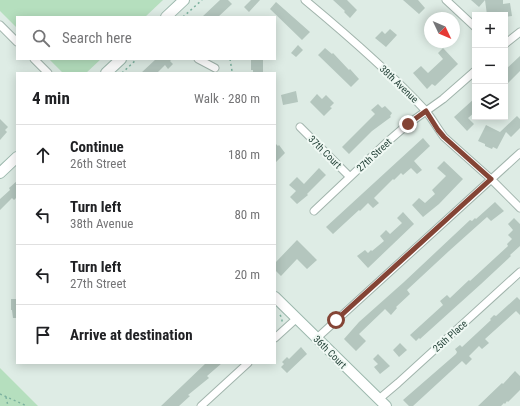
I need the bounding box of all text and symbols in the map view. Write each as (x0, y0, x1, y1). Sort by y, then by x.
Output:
north arrow (424, 12, 460, 48)
map controls (472, 12, 508, 120)
button: + (472, 12, 508, 48)
search box (16, 16, 276, 60)
icon: search (30, 27, 52, 49)
text: Search here (62, 29, 132, 47)
button: − (472, 48, 508, 84)
street label: 38th Avenue (378, 63, 421, 105)
button: layers (472, 84, 508, 120)
text: 4 min (32, 88, 70, 108)
text: Walk · 280 m (194, 91, 260, 106)
route end (399, 115, 417, 133)
street label: 37th Court (306, 133, 344, 171)
street label: 27th Street (354, 136, 394, 174)
text: Continue (70, 138, 124, 156)
icon: ahead (32, 144, 54, 166)
text: 180 m (228, 147, 260, 162)
text: 26th Street (70, 156, 126, 171)
text: Turn left (70, 198, 121, 216)
icon: left (32, 204, 54, 226)
text: 80 m (234, 207, 260, 222)
text: 38th Avenue (70, 216, 133, 231)
text: Turn left (70, 258, 121, 276)
icon: left (32, 264, 54, 286)
text: 20 m (234, 267, 260, 282)
text: 27th Street (70, 276, 126, 291)
route start (327, 311, 345, 329)
street label: 25th Place (431, 318, 469, 354)
icon: arrive (32, 324, 54, 346)
text: Arrive at destination (70, 326, 193, 344)
street label: 36th Court (311, 333, 349, 371)

